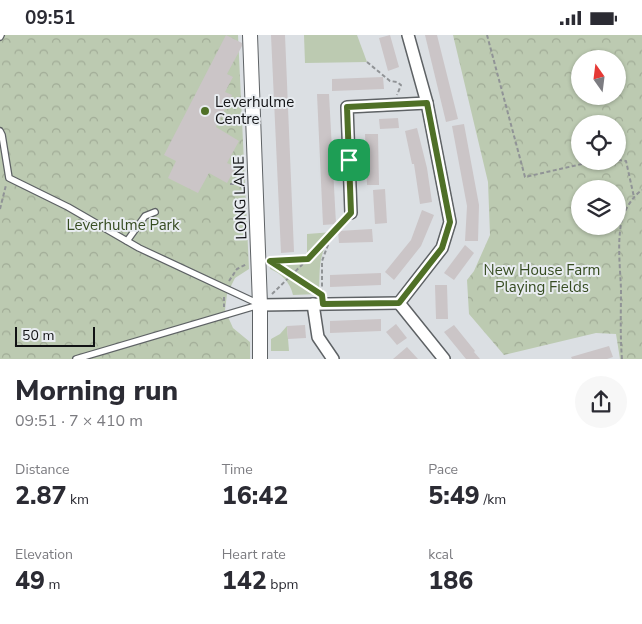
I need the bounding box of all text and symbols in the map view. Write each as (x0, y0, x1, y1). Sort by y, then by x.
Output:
text: 09:51 (25, 5, 75, 31)
north arrow (571, 50, 626, 105)
map controls (571, 50, 626, 235)
place label: Leverhulme Centre (215, 92, 294, 129)
marker: Leverhulme Centre (199, 105, 211, 117)
button: locate (571, 115, 626, 170)
pin (328, 139, 370, 181)
icon: arrive (335, 146, 363, 174)
street label: LONG LANE (229, 156, 251, 240)
button: layers (571, 180, 626, 235)
park label: Leverhulme Park (67, 215, 180, 235)
park label: New House Farm Playing Fields (484, 260, 600, 297)
scale bar (15, 324, 95, 347)
text: 50 m (22, 326, 54, 345)
text: Morning run (15, 372, 178, 410)
button: share (575, 376, 627, 428)
text: 09:51 · 7 × 410 m (15, 410, 143, 432)
text: Distance (15, 460, 69, 479)
text: Time (222, 460, 253, 479)
text: Pace (428, 460, 458, 479)
text: 2.87 (15, 479, 67, 513)
text: 16:42 (222, 479, 288, 513)
text: 5:49 (428, 479, 480, 513)
text: km (67, 490, 89, 509)
text: /km (480, 490, 506, 509)
text: Elevation (15, 545, 73, 564)
text: Heart rate (222, 545, 286, 564)
text: kcal (428, 545, 453, 564)
text: 49 (15, 564, 45, 598)
text: 142 (222, 564, 267, 598)
text: 186 (428, 564, 473, 598)
text: m (45, 575, 61, 594)
text: bpm (267, 575, 299, 594)

